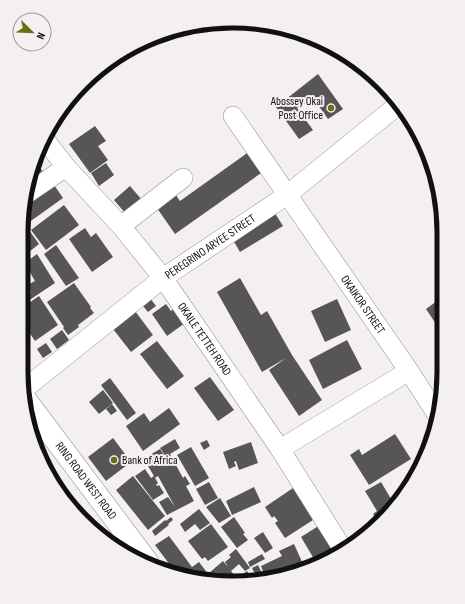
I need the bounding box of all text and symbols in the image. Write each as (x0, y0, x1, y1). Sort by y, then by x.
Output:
north arrow (12, 12, 52, 52)
text: N (34, 30, 48, 41)
place label: Abossey Okai Post Office (270, 94, 323, 123)
marker: Abossey Okai Post Office (326, 103, 336, 113)
street label: PEREGRINO ARYEE STREET (162, 211, 259, 283)
street label: OKAIKOR STREET (337, 273, 388, 337)
street label: OKAILE TETTEH ROAD (174, 300, 235, 379)
street label: RING ROAD WEST ROAD (52, 439, 120, 523)
place label: Bank of Africa (122, 453, 178, 468)
marker: Bank of Africa (109, 455, 119, 465)

